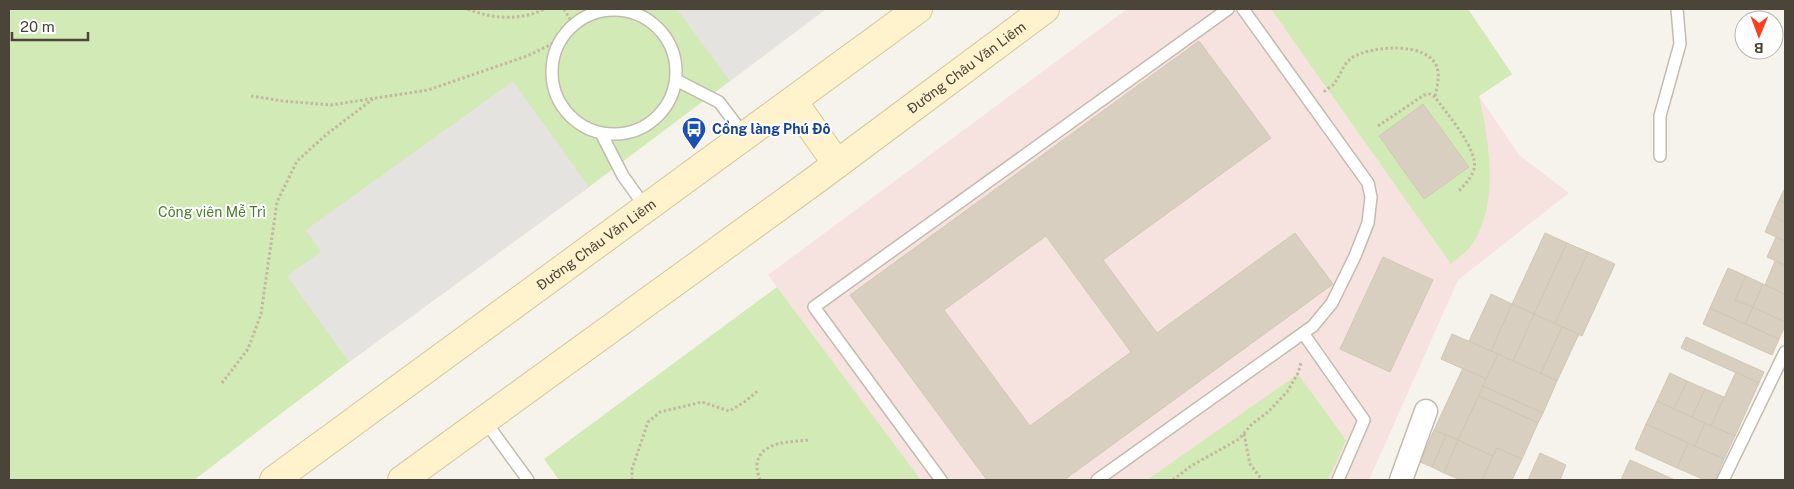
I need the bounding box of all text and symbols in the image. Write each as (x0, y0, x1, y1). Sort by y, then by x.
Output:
scale bar (12, 10, 89, 42)
north arrow (1734, 10, 1784, 60)
text: 20 m (20, 18, 55, 35)
street label: Đường Châu Văn Liêm (904, 18, 1029, 117)
text: B (1754, 40, 1764, 56)
bus stop icon: Cổng làng Phú Đô (681, 116, 707, 150)
place label: Cổng làng Phú Đô (712, 120, 831, 137)
street label: Đường Châu Văn Liêm (533, 196, 659, 293)
park label: Công viên Mễ Trì (158, 204, 266, 220)

